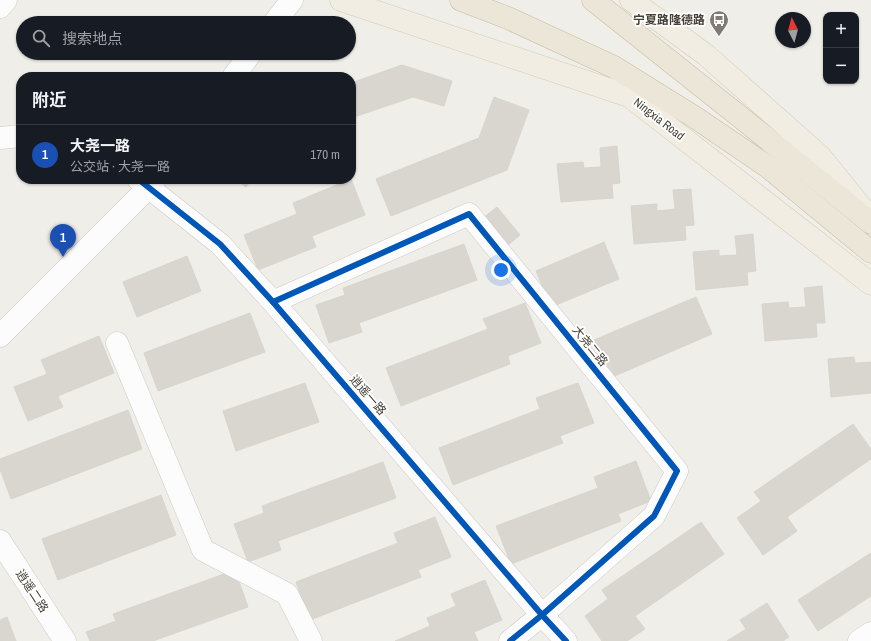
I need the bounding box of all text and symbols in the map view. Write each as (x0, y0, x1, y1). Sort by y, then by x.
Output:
bus stop icon: 宁夏路隆德路 (708, 9, 730, 37)
place label: 宁夏路隆德路 (633, 12, 705, 28)
north arrow (775, 12, 811, 48)
map controls (823, 12, 859, 84)
button: + (823, 12, 859, 48)
search box (16, 16, 356, 60)
icon: search (30, 27, 52, 49)
text: 搜索地点 (62, 28, 122, 49)
button: − (823, 48, 859, 84)
text: 附近 (32, 88, 66, 111)
street label: Ningxia Road (630, 94, 688, 144)
text: 大尧一路 (70, 135, 130, 156)
text: 1 (42, 146, 48, 163)
text: 170 m (310, 146, 340, 163)
text: 公交站 · 大尧一路 (70, 158, 170, 175)
pin: 1 (50, 224, 76, 257)
your location (491, 260, 511, 280)
street label: 大尧二路 (569, 322, 611, 370)
street label: 逍遥一路 (346, 372, 390, 418)
street label: 逍遥二路 (12, 567, 52, 615)

